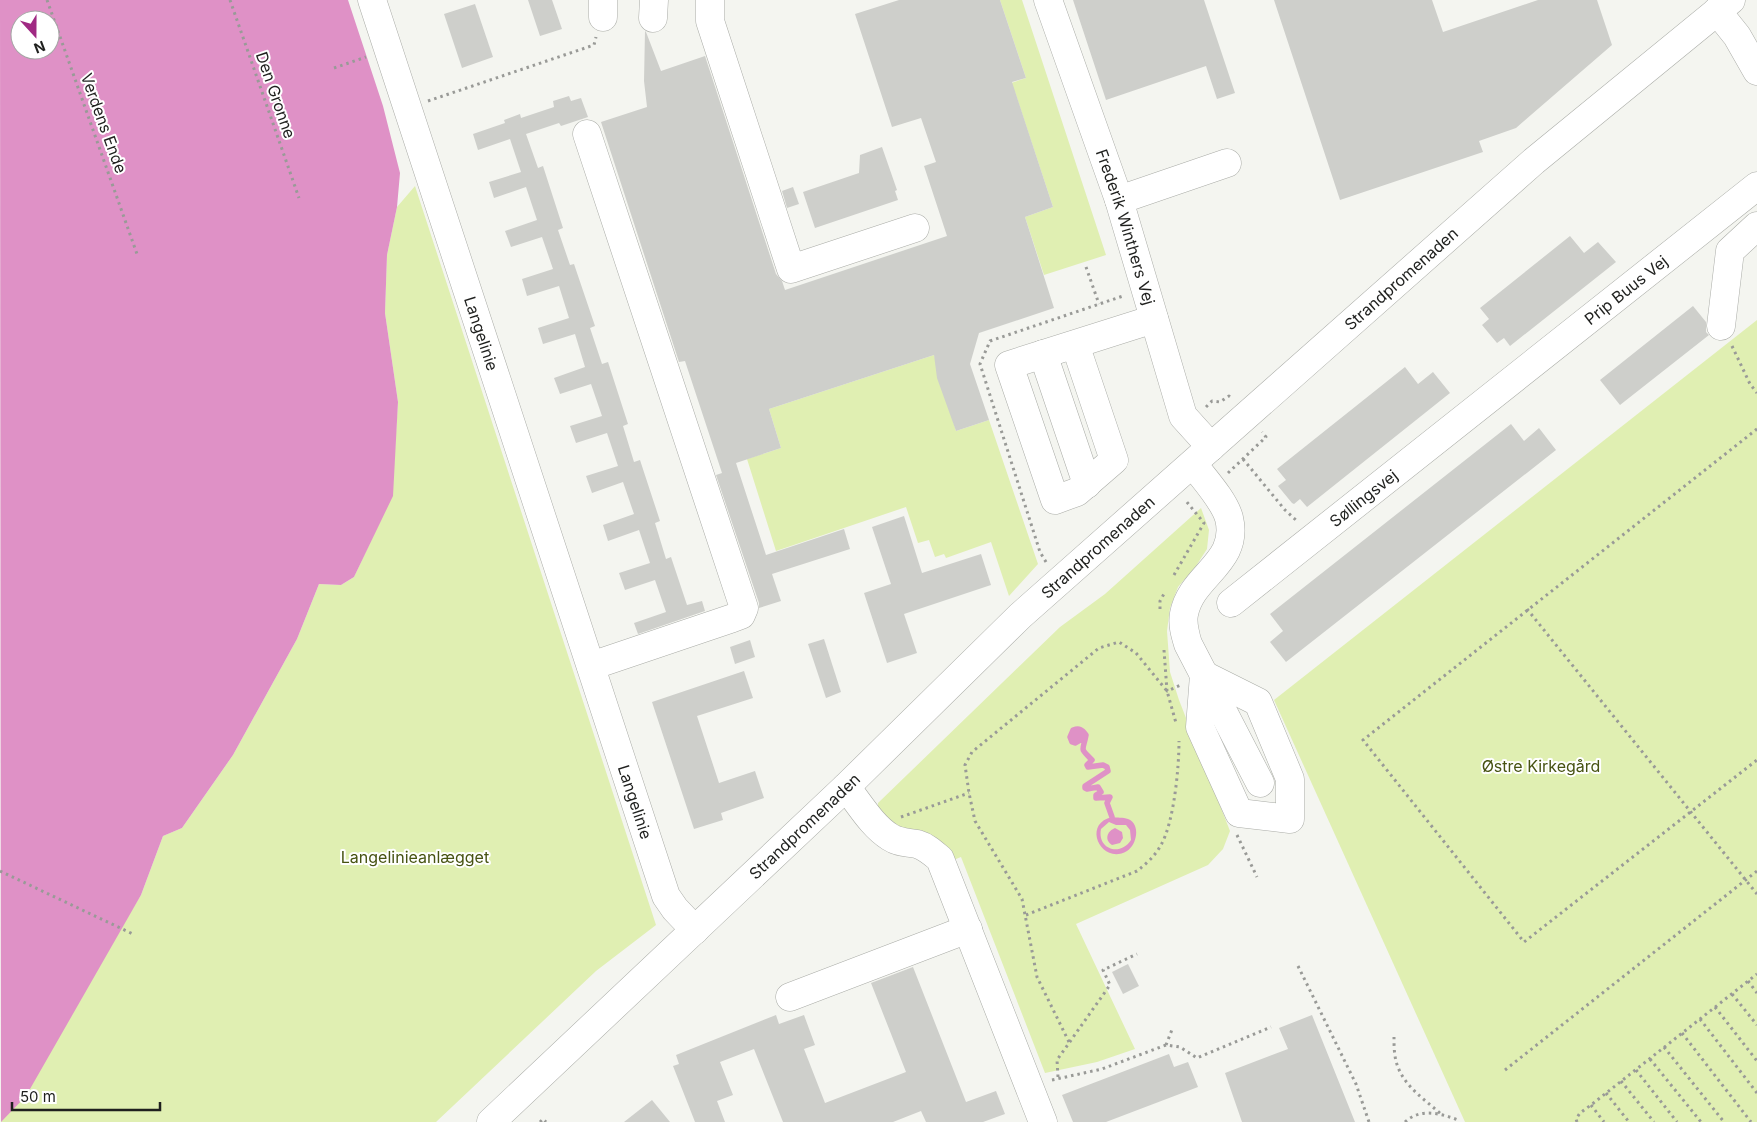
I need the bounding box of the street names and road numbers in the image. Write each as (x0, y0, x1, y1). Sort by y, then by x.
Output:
street label: Den Gronne (252, 49, 300, 141)
street label: Verdens Ende (77, 70, 131, 176)
street label: Frederik Winthers Vej (1092, 146, 1160, 307)
street label: Strandpromenaden (1340, 223, 1462, 334)
street label: Prip Buus Vej (1580, 251, 1672, 329)
street label: Langelinie (460, 294, 503, 373)
street label: Søllingsvej (1325, 465, 1401, 531)
street label: Strandpromenaden (1037, 491, 1159, 603)
street label: Langelinie (614, 762, 657, 842)
street label: Strandpromenaden (745, 769, 864, 883)

